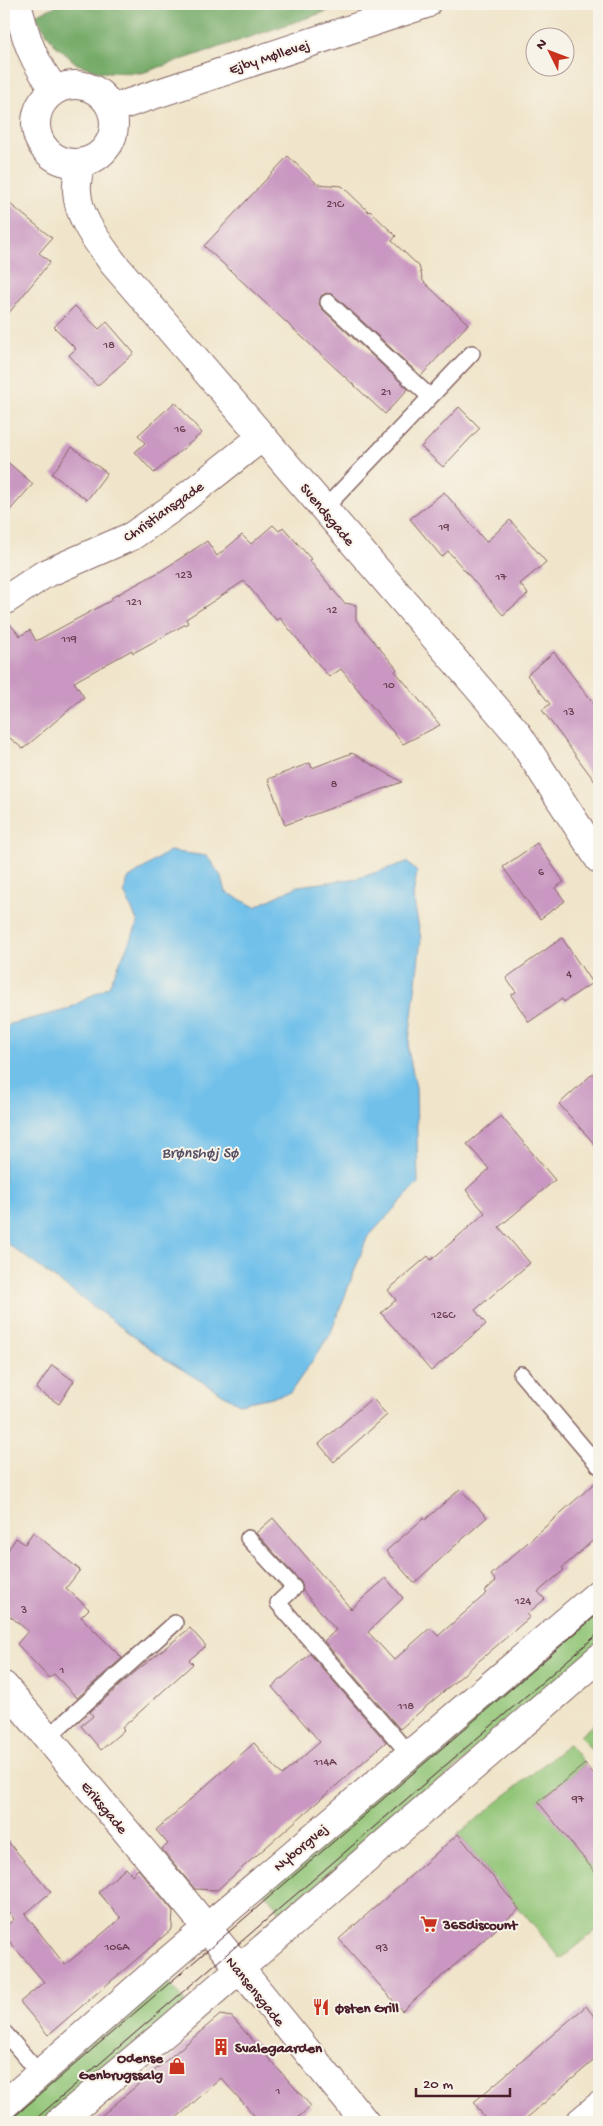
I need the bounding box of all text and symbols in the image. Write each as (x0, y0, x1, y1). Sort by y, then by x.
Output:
north arrow (526, 28, 576, 78)
street label: Ejby Møllevej (227, 36, 312, 79)
text: N (533, 36, 552, 54)
house number: 21C (326, 198, 345, 212)
house number: 18 (102, 339, 115, 353)
house number: 21 (381, 386, 392, 400)
house number: 16 (174, 423, 186, 437)
street label: Christiansgade (120, 478, 208, 547)
street label: Svendsgade (295, 480, 358, 550)
house number: 19 (438, 521, 449, 535)
house number: 123 (175, 569, 192, 583)
house number: 17 (494, 571, 507, 585)
house number: 121 (125, 596, 142, 610)
house number: 12 (326, 604, 337, 618)
house number: 119 (60, 633, 77, 647)
house number: 10 (382, 679, 395, 693)
house number: 13 (562, 706, 575, 720)
house number: 8 (331, 778, 338, 792)
house number: 6 (538, 866, 545, 880)
house number: 4 (566, 968, 572, 982)
water label: Brønshøj Sø (162, 1145, 239, 1164)
house number: 126C (430, 1309, 456, 1323)
house number: 124 (514, 1595, 532, 1609)
house number: 3 (20, 1604, 27, 1618)
house number: 1 (59, 1664, 65, 1678)
house number: 118 (397, 1700, 415, 1714)
house number: 114A (313, 1756, 337, 1770)
street label: Eriksgade (76, 1778, 131, 1839)
house number: 97 (571, 1793, 585, 1807)
street label: Nyborgvej (270, 1821, 332, 1876)
supermarket icon: 365discount (419, 1914, 439, 1934)
place label: 365discount (442, 1917, 519, 1935)
house number: 106A (104, 1941, 130, 1955)
house number: 93 (375, 1942, 388, 1956)
street label: Nansensgade (221, 1954, 288, 2031)
restaurant icon: Østen Grill (311, 1997, 331, 2017)
place label: Østen Grill (335, 2000, 399, 2018)
building icon: Svalegaarden (211, 2037, 231, 2057)
place label: Svalegaarden (235, 2040, 323, 2058)
place label: Odense Genbrugssalg (79, 2050, 164, 2085)
shop icon: Odense Genbrugssalg (167, 2056, 187, 2076)
scale bar (416, 2066, 509, 2098)
text: 20 m (423, 2076, 453, 2094)
house number: 1 (275, 2085, 281, 2099)

